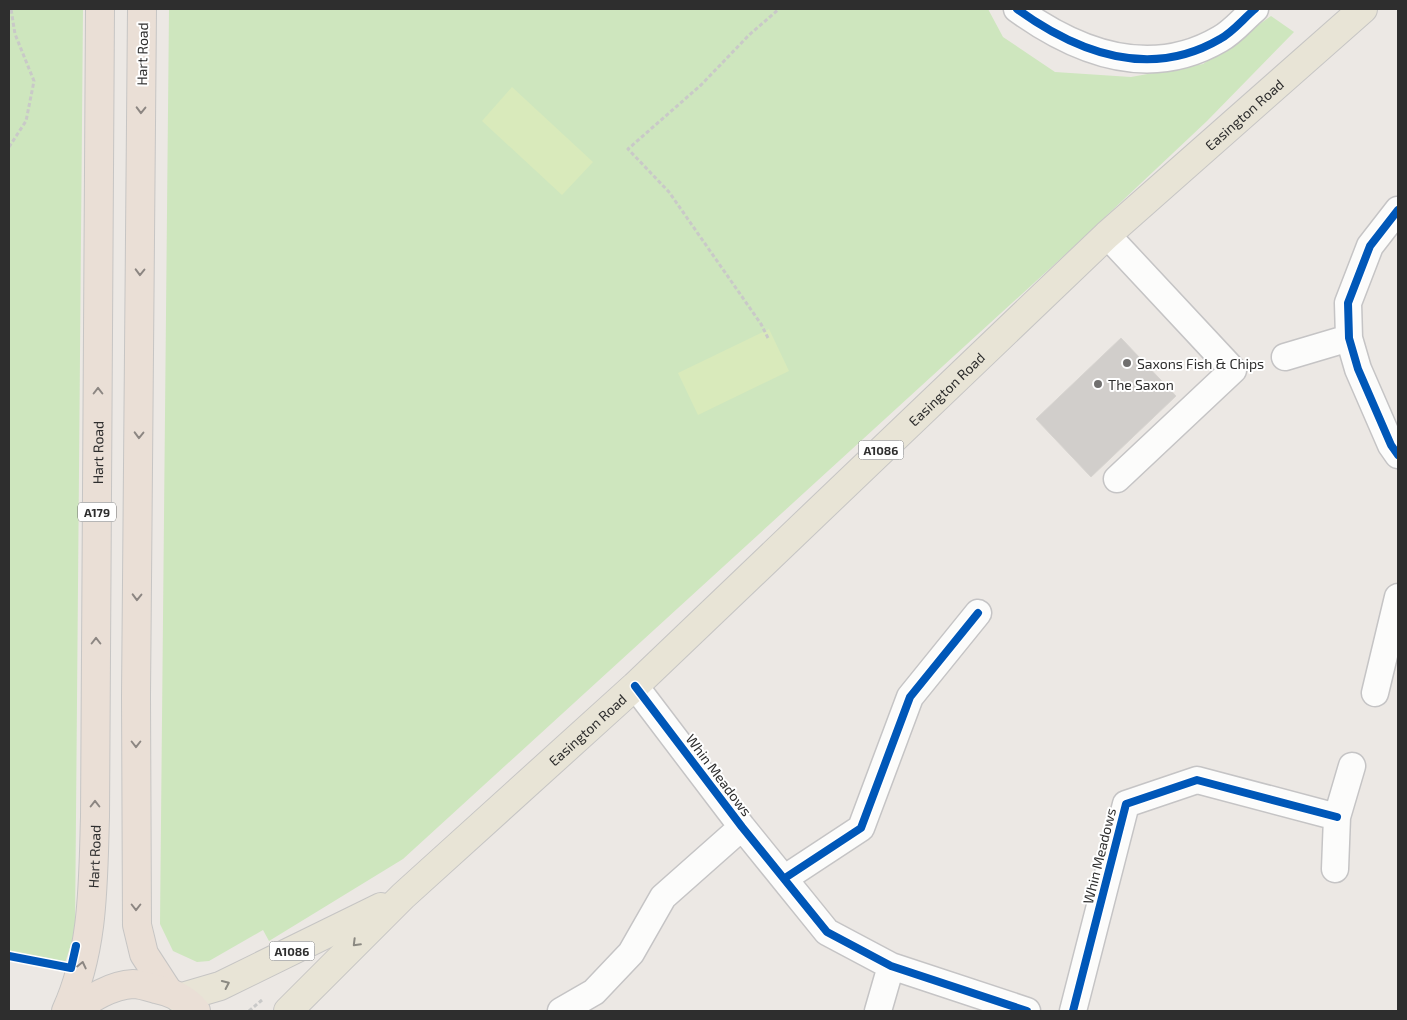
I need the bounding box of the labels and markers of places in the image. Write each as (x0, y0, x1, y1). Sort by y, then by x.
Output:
place label: Saxons Fish & Chips (1137, 355, 1264, 372)
marker: Saxons Fish & Chips (1121, 357, 1133, 369)
place label: The Saxon (1108, 376, 1174, 393)
marker: The Saxon (1092, 378, 1104, 390)

